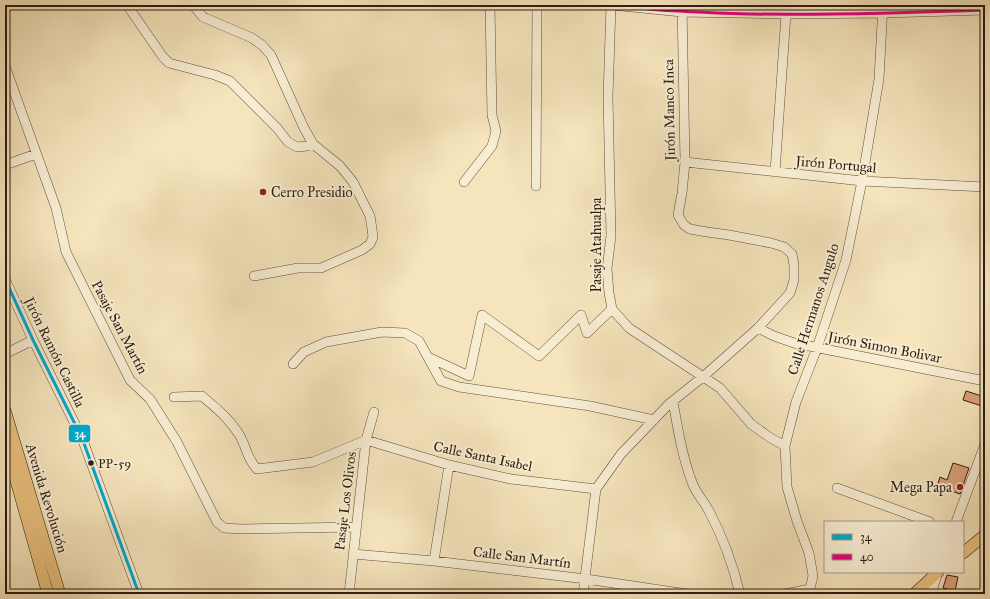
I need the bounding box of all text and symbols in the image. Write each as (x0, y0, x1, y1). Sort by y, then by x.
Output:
street label: Jirón Manco Inca (660, 59, 680, 163)
street label: Jirón Portugal (793, 152, 877, 178)
place label: Cerro Presidio (271, 184, 353, 201)
marker: Cerro Presidio (258, 187, 268, 197)
street label: Pasaje Atahualpa (588, 197, 605, 292)
street label: Calle Hermanos Angulo (784, 241, 843, 377)
street label: Pasaje San Martín (88, 278, 152, 377)
street label: Jirón Ramón Castilla (19, 293, 89, 411)
street label: Jirón Simon Bolivar (824, 328, 944, 368)
line badge: 34 (68, 424, 91, 443)
text: 34 (75, 427, 86, 441)
street label: Calle Santa Isabel (432, 438, 534, 475)
street label: Avenida Revolución (22, 440, 71, 555)
street label: Pasaje Los Olivos (331, 451, 360, 552)
place label: PP-59 (98, 456, 131, 472)
marker: PP-59 (86, 458, 96, 468)
place label: Mega Papa (890, 479, 952, 496)
marker: Mega Papa (955, 482, 965, 492)
legend (824, 521, 964, 573)
text: 34 (860, 530, 872, 544)
street label: Calle San Martín (472, 543, 572, 572)
text: 40 (860, 550, 874, 564)

